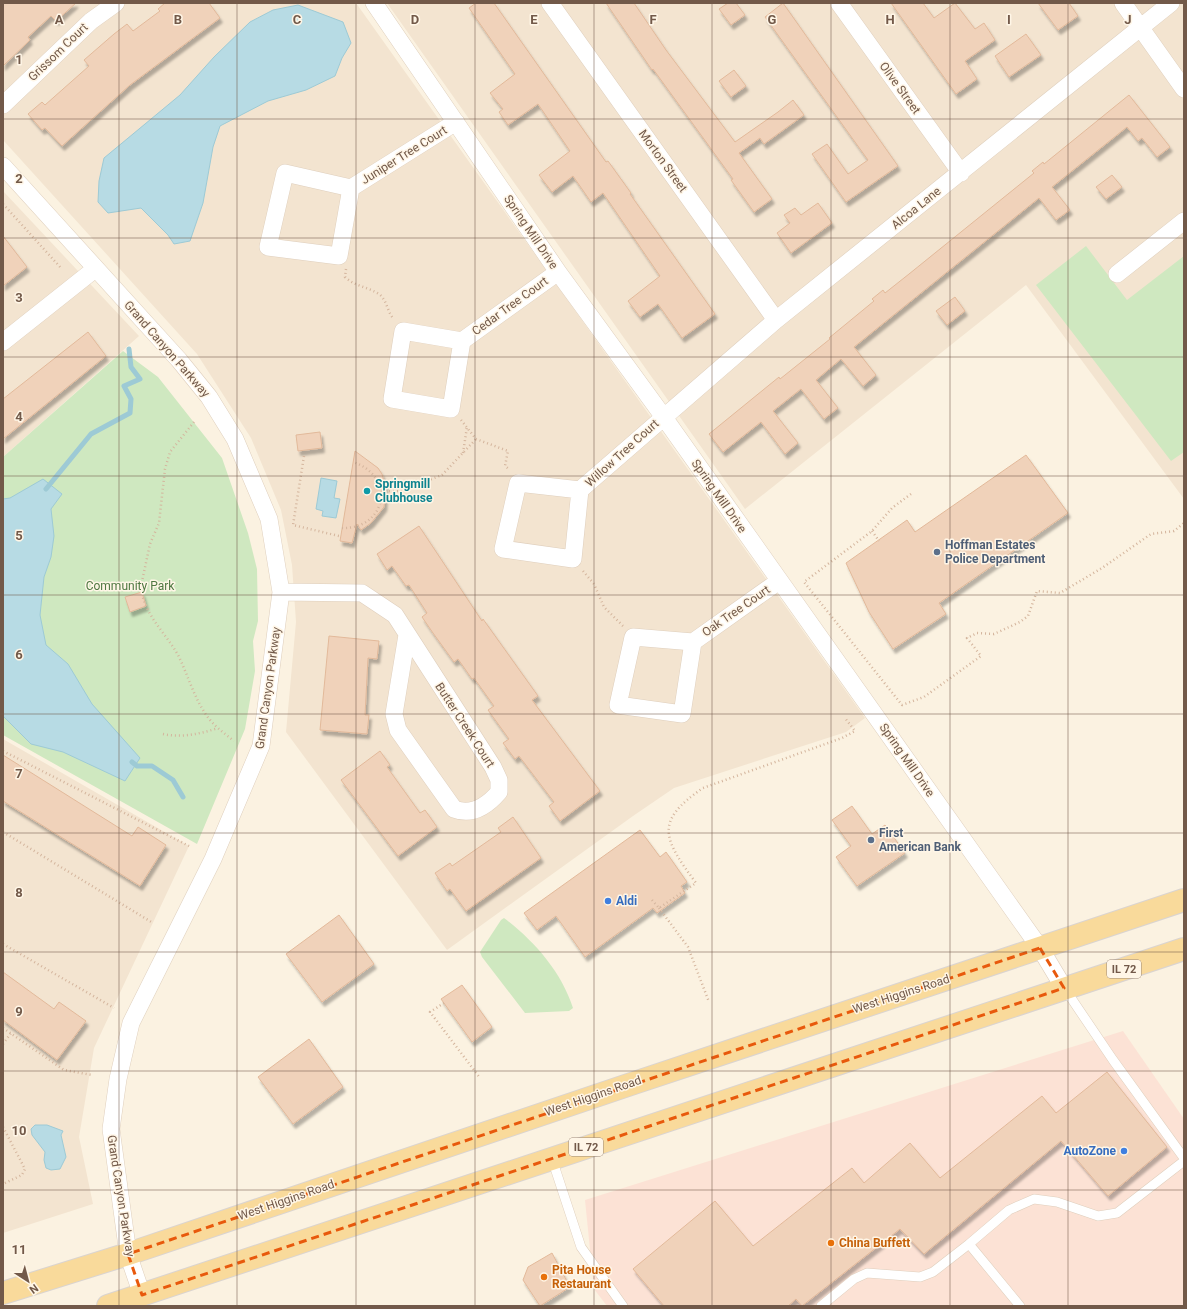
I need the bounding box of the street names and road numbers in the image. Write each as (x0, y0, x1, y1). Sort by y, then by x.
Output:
street label: Grissom Court (25, 20, 91, 84)
street label: Olive Street (876, 59, 924, 117)
street label: Juniper Tree Court (358, 123, 450, 187)
street label: Morton Street (636, 127, 690, 195)
street label: Alcoa Lane (889, 184, 943, 232)
street label: Spring Mill Drive (501, 192, 561, 272)
street label: Cedar Tree Court (469, 274, 551, 338)
street label: Grand Canyon Parkway (121, 298, 213, 400)
street label: Willow Tree Court (582, 416, 662, 490)
street label: Spring Mill Drive (688, 457, 750, 535)
street label: Oak Tree Court (699, 582, 773, 640)
street label: Grand Canyon Parkway (252, 626, 284, 750)
street label: Butter Creek Court (432, 680, 498, 770)
street label: Spring Mill Drive (876, 721, 938, 799)
road number: IL 72 (1107, 960, 1141, 978)
street label: West Higgins Road (851, 972, 951, 1016)
street label: West Higgins Road (543, 1073, 643, 1119)
street label: Grand Canyon Parkway (104, 1134, 138, 1258)
road number: IL 72 (569, 1138, 603, 1156)
street label: West Higgins Road (236, 1177, 336, 1223)

